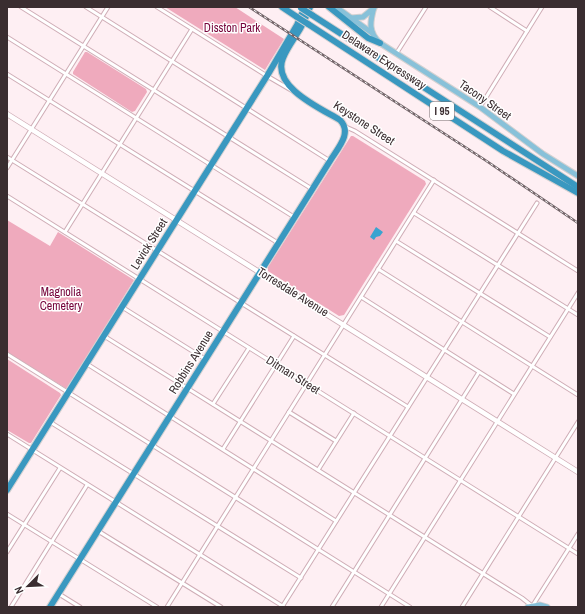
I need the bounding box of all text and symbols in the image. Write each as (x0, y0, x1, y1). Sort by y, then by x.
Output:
park label: Disston Park (204, 20, 260, 36)
street label: Delaware Expressway (339, 27, 429, 93)
street label: Tacony Street (456, 76, 515, 124)
street label: Keystone Street (330, 97, 398, 149)
road number: I 95 (430, 102, 454, 120)
street label: Levick Street (127, 215, 171, 273)
street label: Torresdale Avenue (254, 264, 332, 320)
park label: Magnolia Cemetery (40, 284, 82, 314)
street label: Robbins Avenue (165, 327, 217, 397)
street label: Ditman Street (263, 352, 323, 398)
north arrow (8, 566, 48, 606)
text: N (11, 584, 27, 596)

